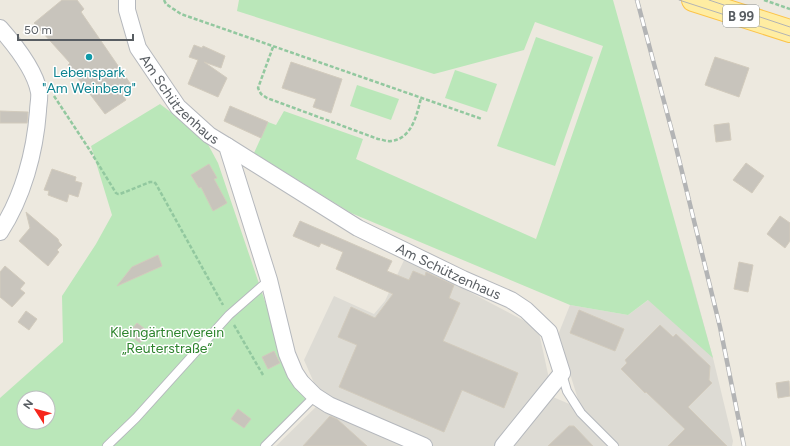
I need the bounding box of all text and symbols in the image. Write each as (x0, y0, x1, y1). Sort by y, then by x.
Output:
road number: B 99 (723, 5, 759, 27)
scale bar (18, 16, 133, 42)
text: 50 m (24, 23, 52, 37)
street label: Am Schützenhaus (136, 51, 222, 148)
marker: Lebenspark "Am Weinberg" (84, 52, 94, 62)
place label: Lebenspark "Am Weinberg" (42, 64, 136, 97)
street label: Am Schützenhaus (393, 240, 503, 303)
park label: Kleingärtnerverein „Reuterstraße“ (110, 324, 224, 357)
north arrow (16, 390, 56, 430)
text: N (21, 397, 36, 412)

